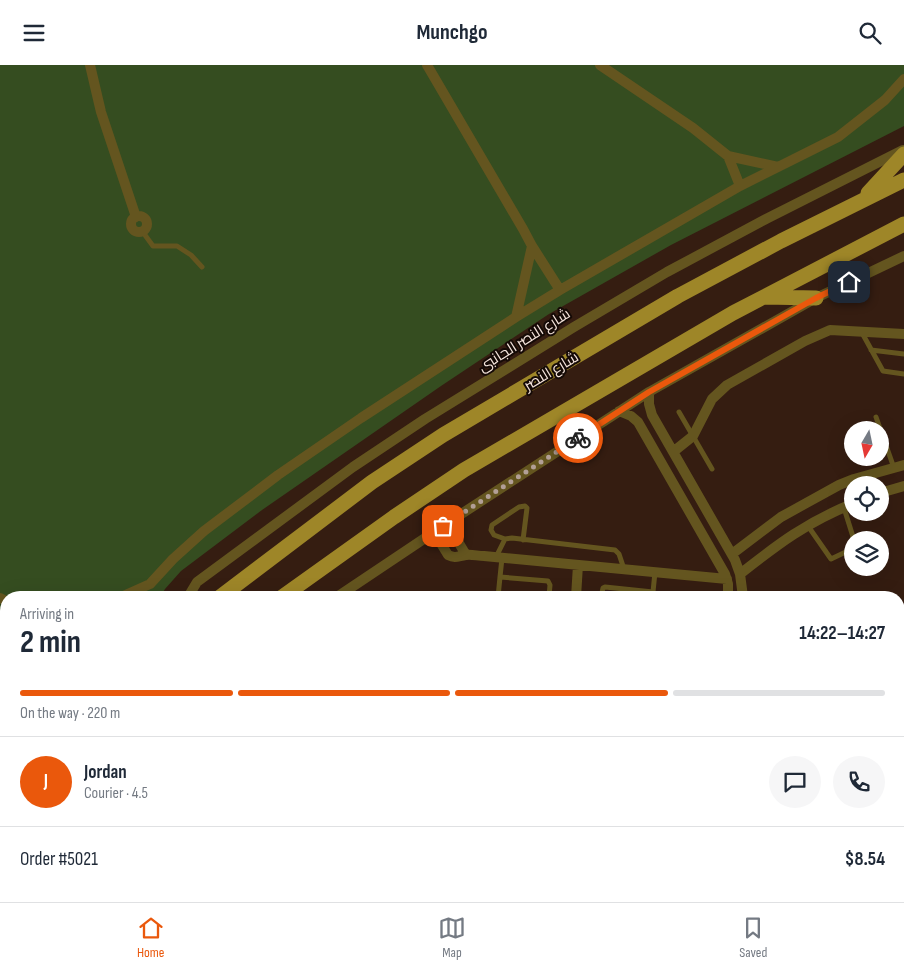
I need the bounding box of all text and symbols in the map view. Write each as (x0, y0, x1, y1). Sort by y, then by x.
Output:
icon: menu (20, 19, 48, 47)
text: Munchgo (416, 19, 488, 46)
icon: search (856, 19, 884, 47)
pin (828, 261, 870, 303)
icon: home (835, 268, 863, 296)
street label: شارع النصر الجانبى (475, 304, 573, 376)
street label: شارع النصر (520, 348, 582, 394)
courier (553, 413, 603, 463)
north arrow (844, 421, 889, 466)
map controls (844, 421, 889, 576)
icon: bike (564, 424, 592, 452)
button: locate (844, 476, 889, 521)
pin (422, 505, 464, 547)
icon: bag (429, 512, 457, 540)
button: layers (844, 531, 889, 576)
text: Arriving in (20, 605, 74, 624)
text: 14:22–14:27 (799, 622, 885, 645)
text: 2 min (20, 623, 81, 662)
text: On the way · 220 m (20, 704, 120, 723)
button: chat (769, 756, 821, 808)
button: phone (833, 756, 885, 808)
text: Jordan (84, 761, 127, 784)
text: J (44, 770, 48, 793)
text: Courier · 4.5 (84, 784, 148, 803)
text: Order #5021 (20, 848, 98, 871)
text: $8.54 (845, 848, 885, 871)
tab: Home (137, 914, 165, 961)
tab: Map (438, 914, 466, 961)
tab: Saved (739, 914, 767, 961)

